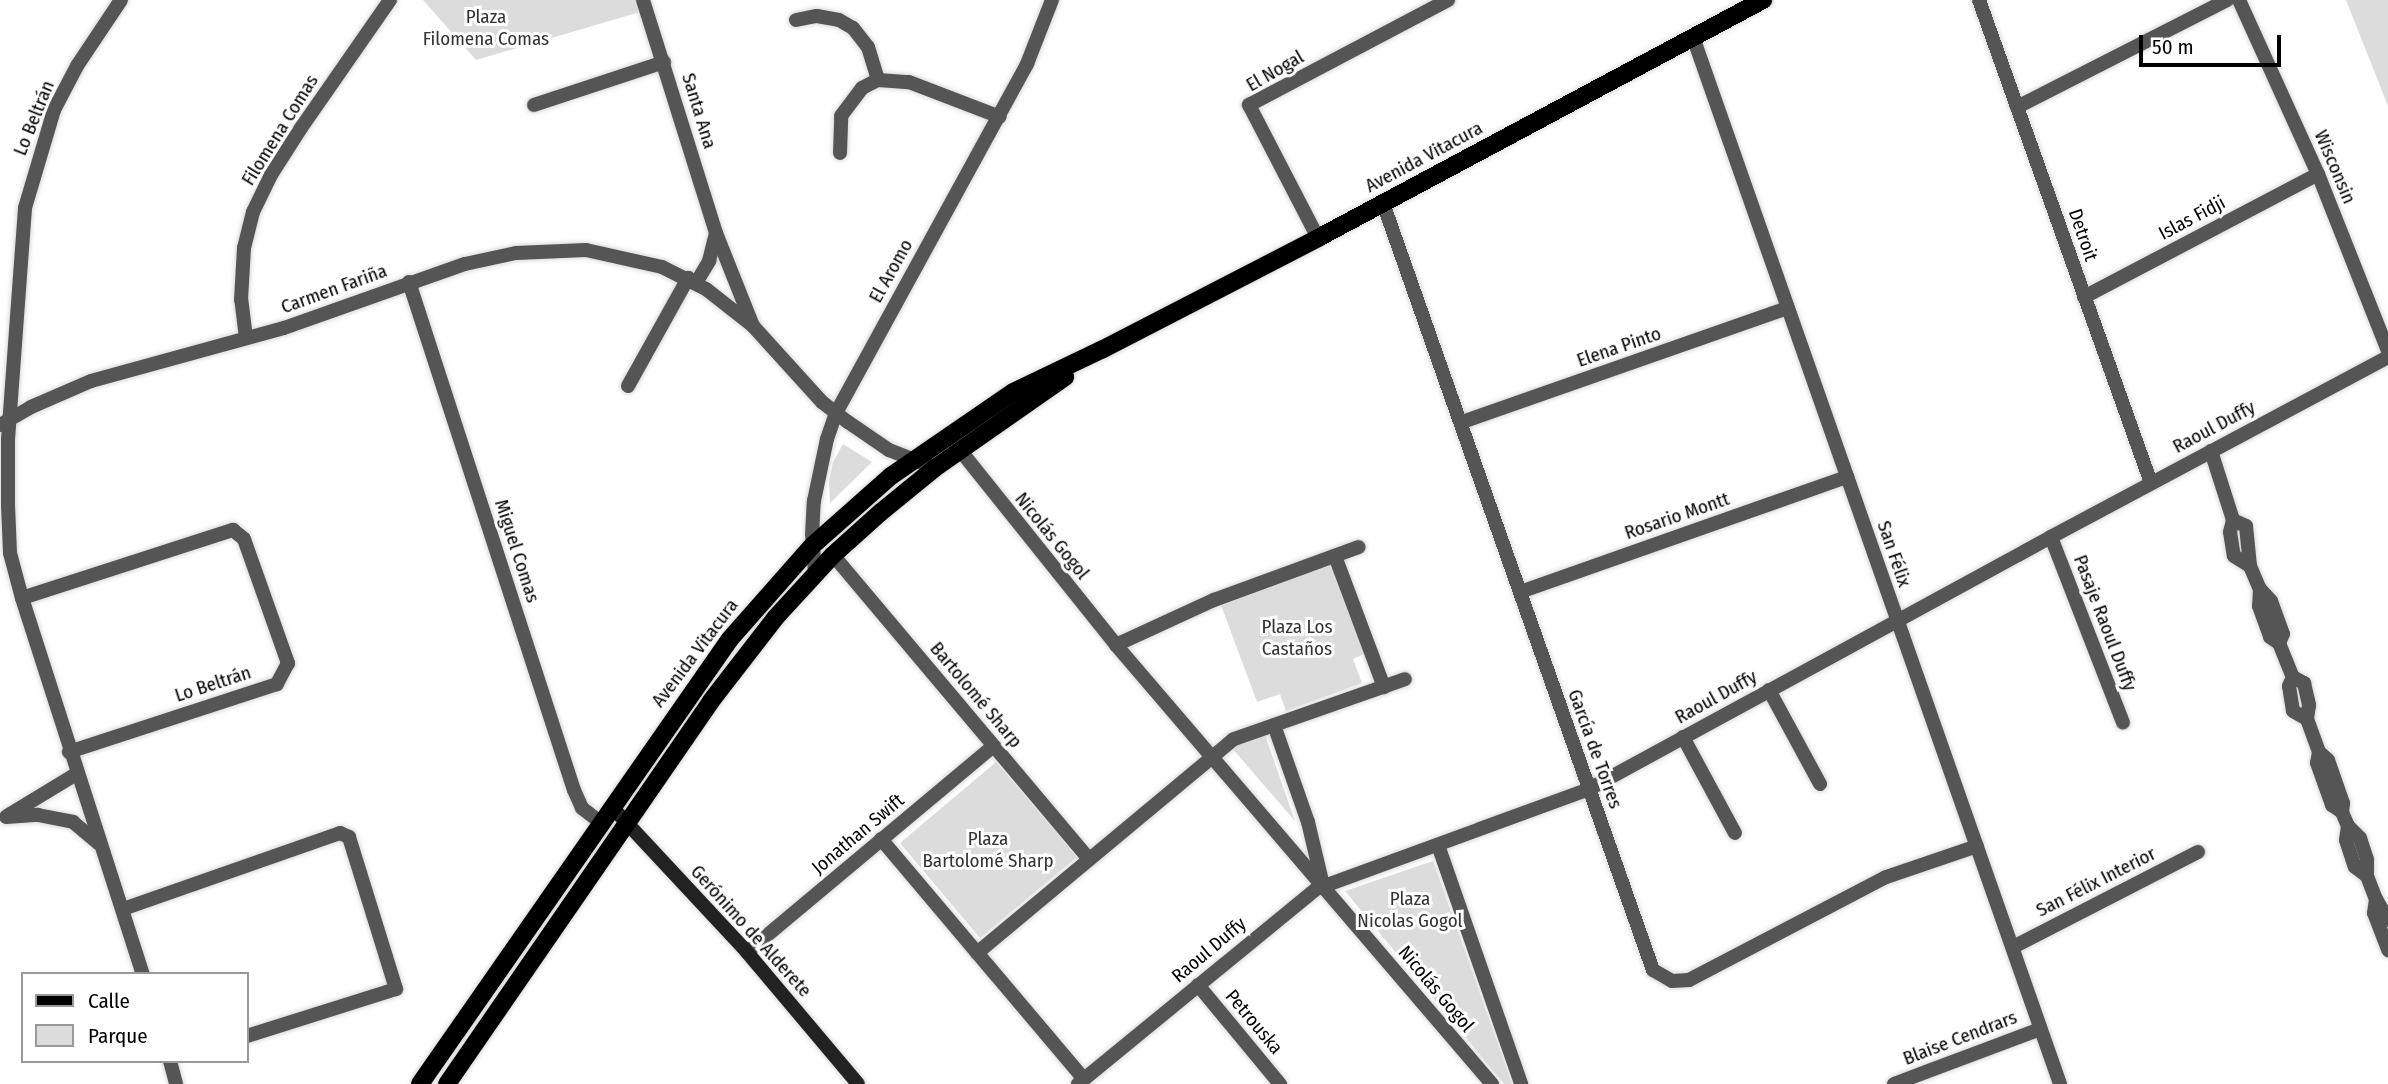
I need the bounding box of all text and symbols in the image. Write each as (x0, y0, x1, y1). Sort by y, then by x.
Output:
park label: Plaza Filomena Comas (423, 6, 549, 50)
scale bar (2143, 21, 2285, 65)
text: 50 m (2152, 34, 2194, 60)
street label: El Nogal (1242, 46, 1308, 96)
street label: Filomena Comas (237, 70, 323, 190)
street label: Santa Ana (677, 70, 721, 152)
street label: Lo Beltrán (9, 77, 59, 159)
street label: Avenida Vitacura (1361, 117, 1487, 197)
street label: Wisconsin (2309, 127, 2361, 207)
street label: Islas Fidji (2155, 191, 2229, 245)
street label: Detroit (2063, 206, 2103, 264)
street label: El Aromo (864, 235, 918, 307)
street label: Carmen Fariña (278, 259, 390, 319)
street label: Elena Pinto (1574, 322, 1664, 372)
street label: Raoul Duffy (2169, 396, 2259, 458)
street label: Rosario Montt (1622, 487, 1732, 545)
street label: Nicolás Gogol (1010, 488, 1094, 584)
street label: Miguel Comas (490, 497, 544, 605)
street label: San Félix (1872, 518, 1916, 590)
street label: Pasaje Raoul Duffy (2069, 552, 2141, 694)
street label: Avenida Vitacura (647, 594, 743, 712)
park label: Plaza Los Castaños (1261, 616, 1333, 660)
street label: Bartolomé Sharp (925, 637, 1027, 753)
street label: Lo Beltrán (172, 661, 254, 707)
street label: Raoul Duffy (1671, 665, 1761, 729)
street label: García de Torres (1563, 686, 1627, 812)
street label: Jonathan Swift (807, 789, 909, 879)
park label: Plaza Bartolomé Sharp (922, 828, 1054, 872)
street label: San Félix Interior (2032, 842, 2160, 922)
street label: Gerónimo de Alderete (686, 860, 816, 1002)
park label: Plaza Nicolas Gogol (1357, 888, 1463, 932)
street label: Raoul Duffy (1167, 912, 1251, 988)
street label: Nicolás Gogol (1393, 941, 1479, 1037)
legend (21, 972, 248, 1063)
street label: Petrouska (1221, 985, 1287, 1059)
text: Calle (88, 988, 130, 1014)
street label: Blaise Cendrars (1900, 1006, 2020, 1070)
text: Parque (88, 1023, 148, 1049)

